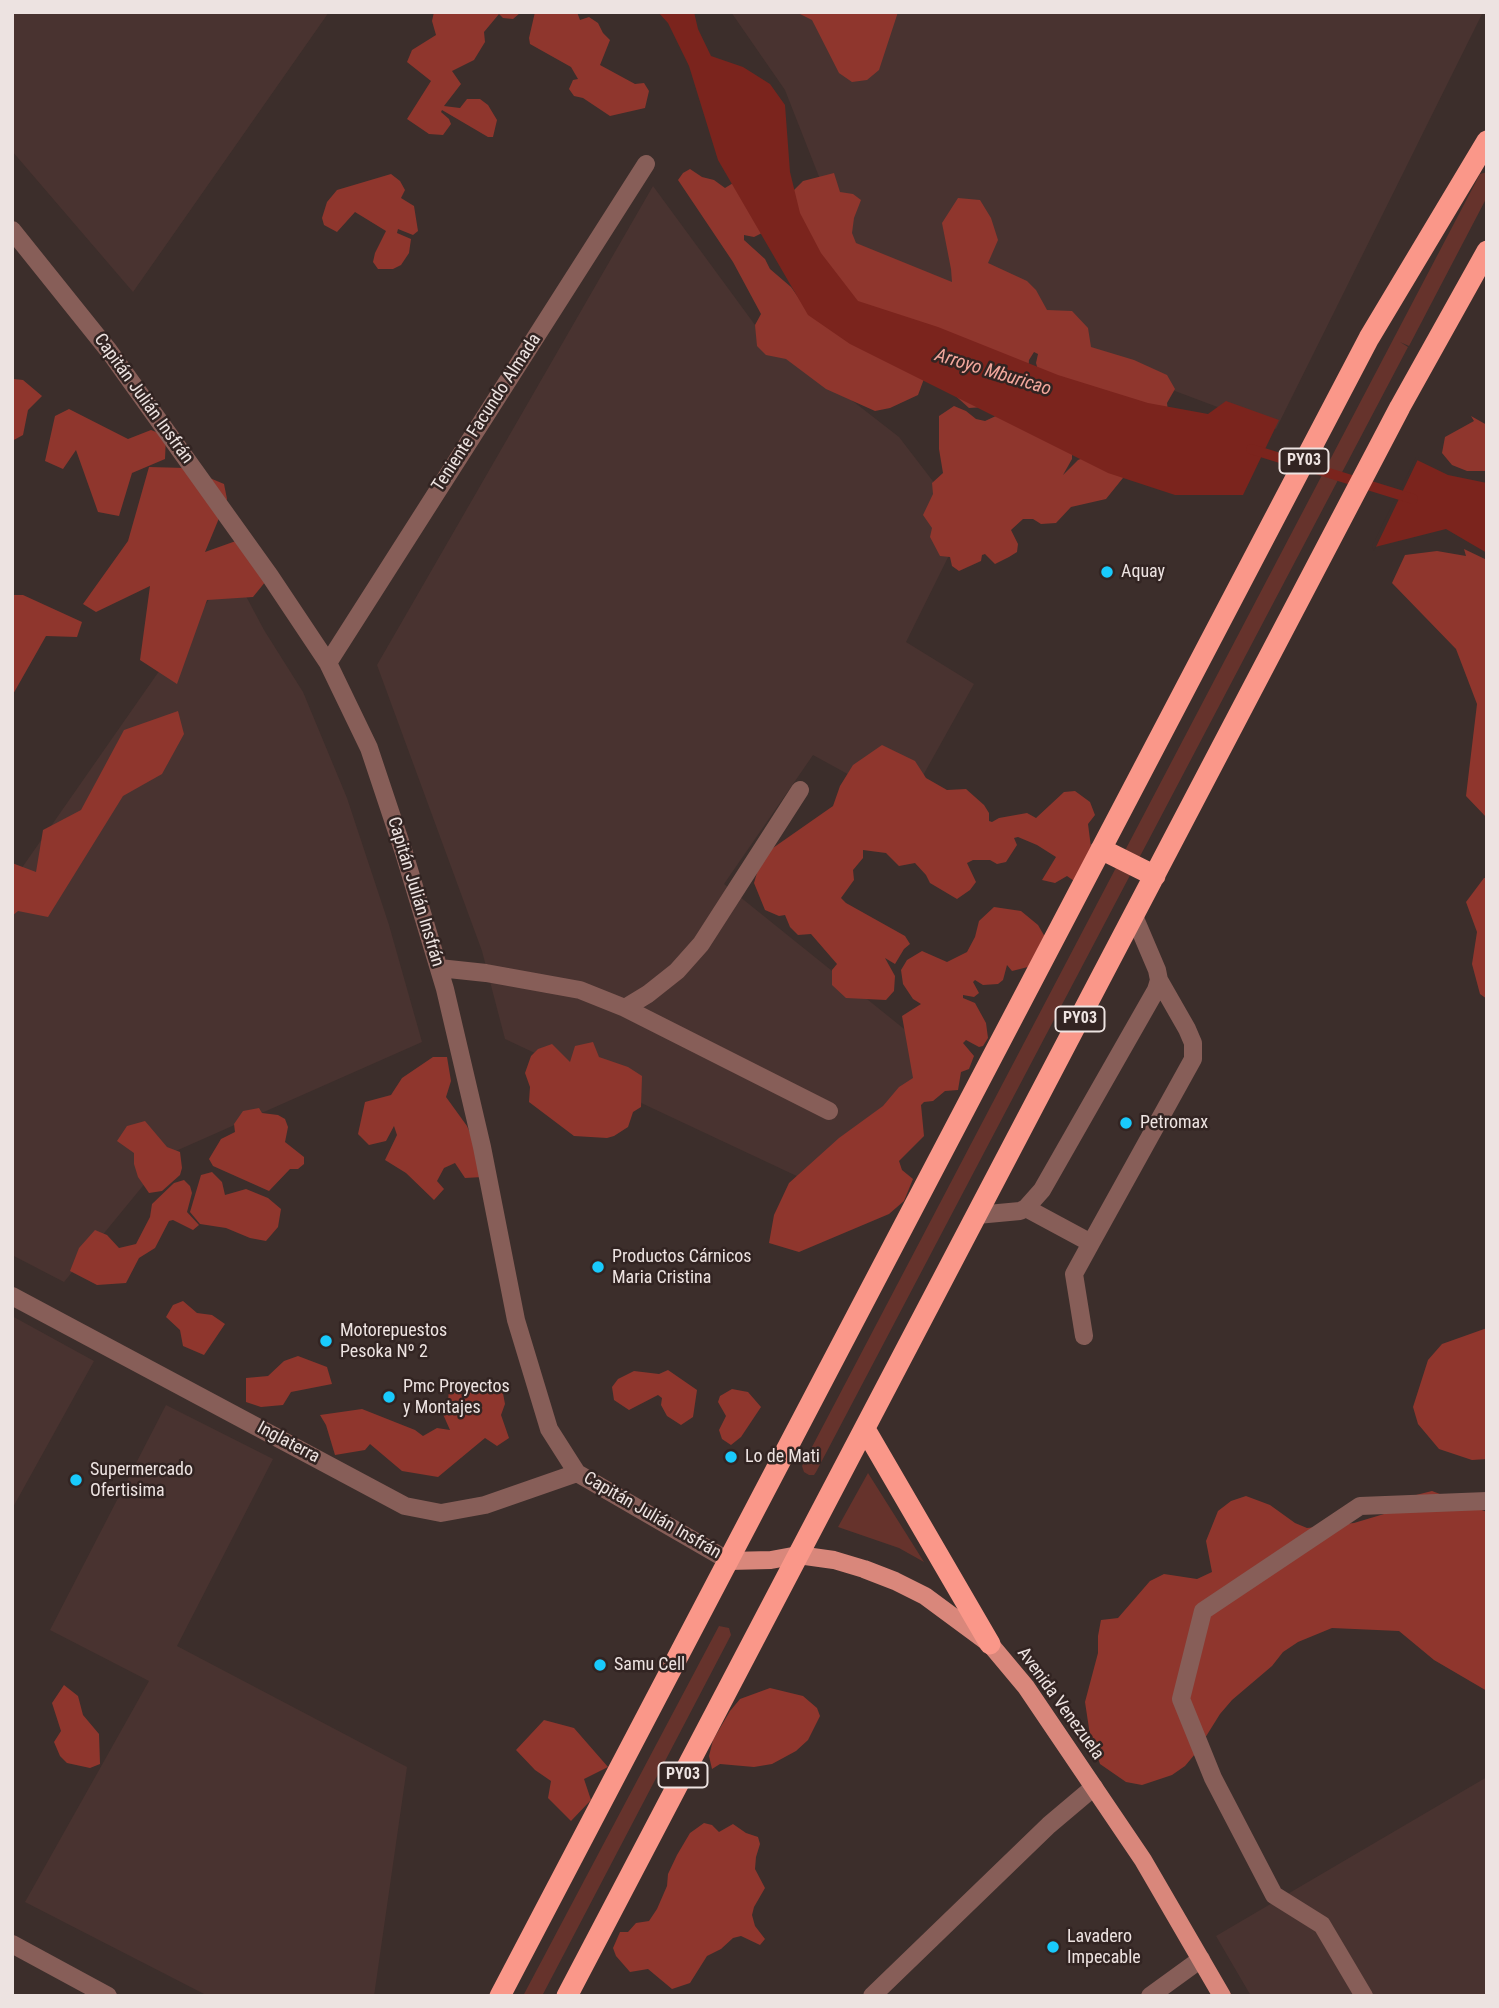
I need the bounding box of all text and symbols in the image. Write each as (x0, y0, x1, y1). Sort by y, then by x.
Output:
street label: Capitán Julián Insfrán (89, 330, 197, 468)
street label: Teniente Facundo Almada (428, 330, 546, 496)
water label: Arroyo Mburicao (932, 345, 1054, 401)
road number: PY03 (1280, 448, 1328, 474)
place label: Aquay (1121, 561, 1165, 583)
marker: Aquay (1099, 564, 1115, 580)
street label: Capitán Julián Insfrán (382, 815, 448, 969)
road number: PY03 (1056, 1007, 1104, 1032)
place label: Petromax (1140, 1112, 1208, 1134)
marker: Petromax (1118, 1115, 1134, 1131)
place label: Productos Cárnicos Maria Cristina (612, 1246, 752, 1288)
marker: Productos Cárnicos Maria Cristina (590, 1259, 606, 1275)
place label: Motorepuestos Pesoka Nº 2 (340, 1320, 447, 1362)
marker: Motorepuestos Pesoka Nº 2 (318, 1333, 334, 1349)
place label: Pmc Proyectos y Montajes (403, 1376, 510, 1418)
marker: Pmc Proyectos y Montajes (381, 1389, 397, 1405)
street label: Inglaterra (253, 1418, 323, 1468)
place label: Lo de Mati (745, 1446, 820, 1468)
marker: Lo de Mati (723, 1449, 739, 1465)
place label: Supermercado Ofertisima (90, 1459, 193, 1502)
street label: Capitán Julián Insfrán (579, 1468, 725, 1564)
marker: Supermercado Ofertisima (68, 1472, 84, 1488)
street label: Avenida Venezuela (1012, 1644, 1108, 1764)
place label: Samu Cell (614, 1654, 685, 1676)
marker: Samu Cell (592, 1657, 608, 1673)
road number: PY03 (658, 1763, 708, 1788)
place label: Lavadero Impecable (1067, 1926, 1141, 1968)
marker: Lavadero Impecable (1045, 1939, 1061, 1955)

